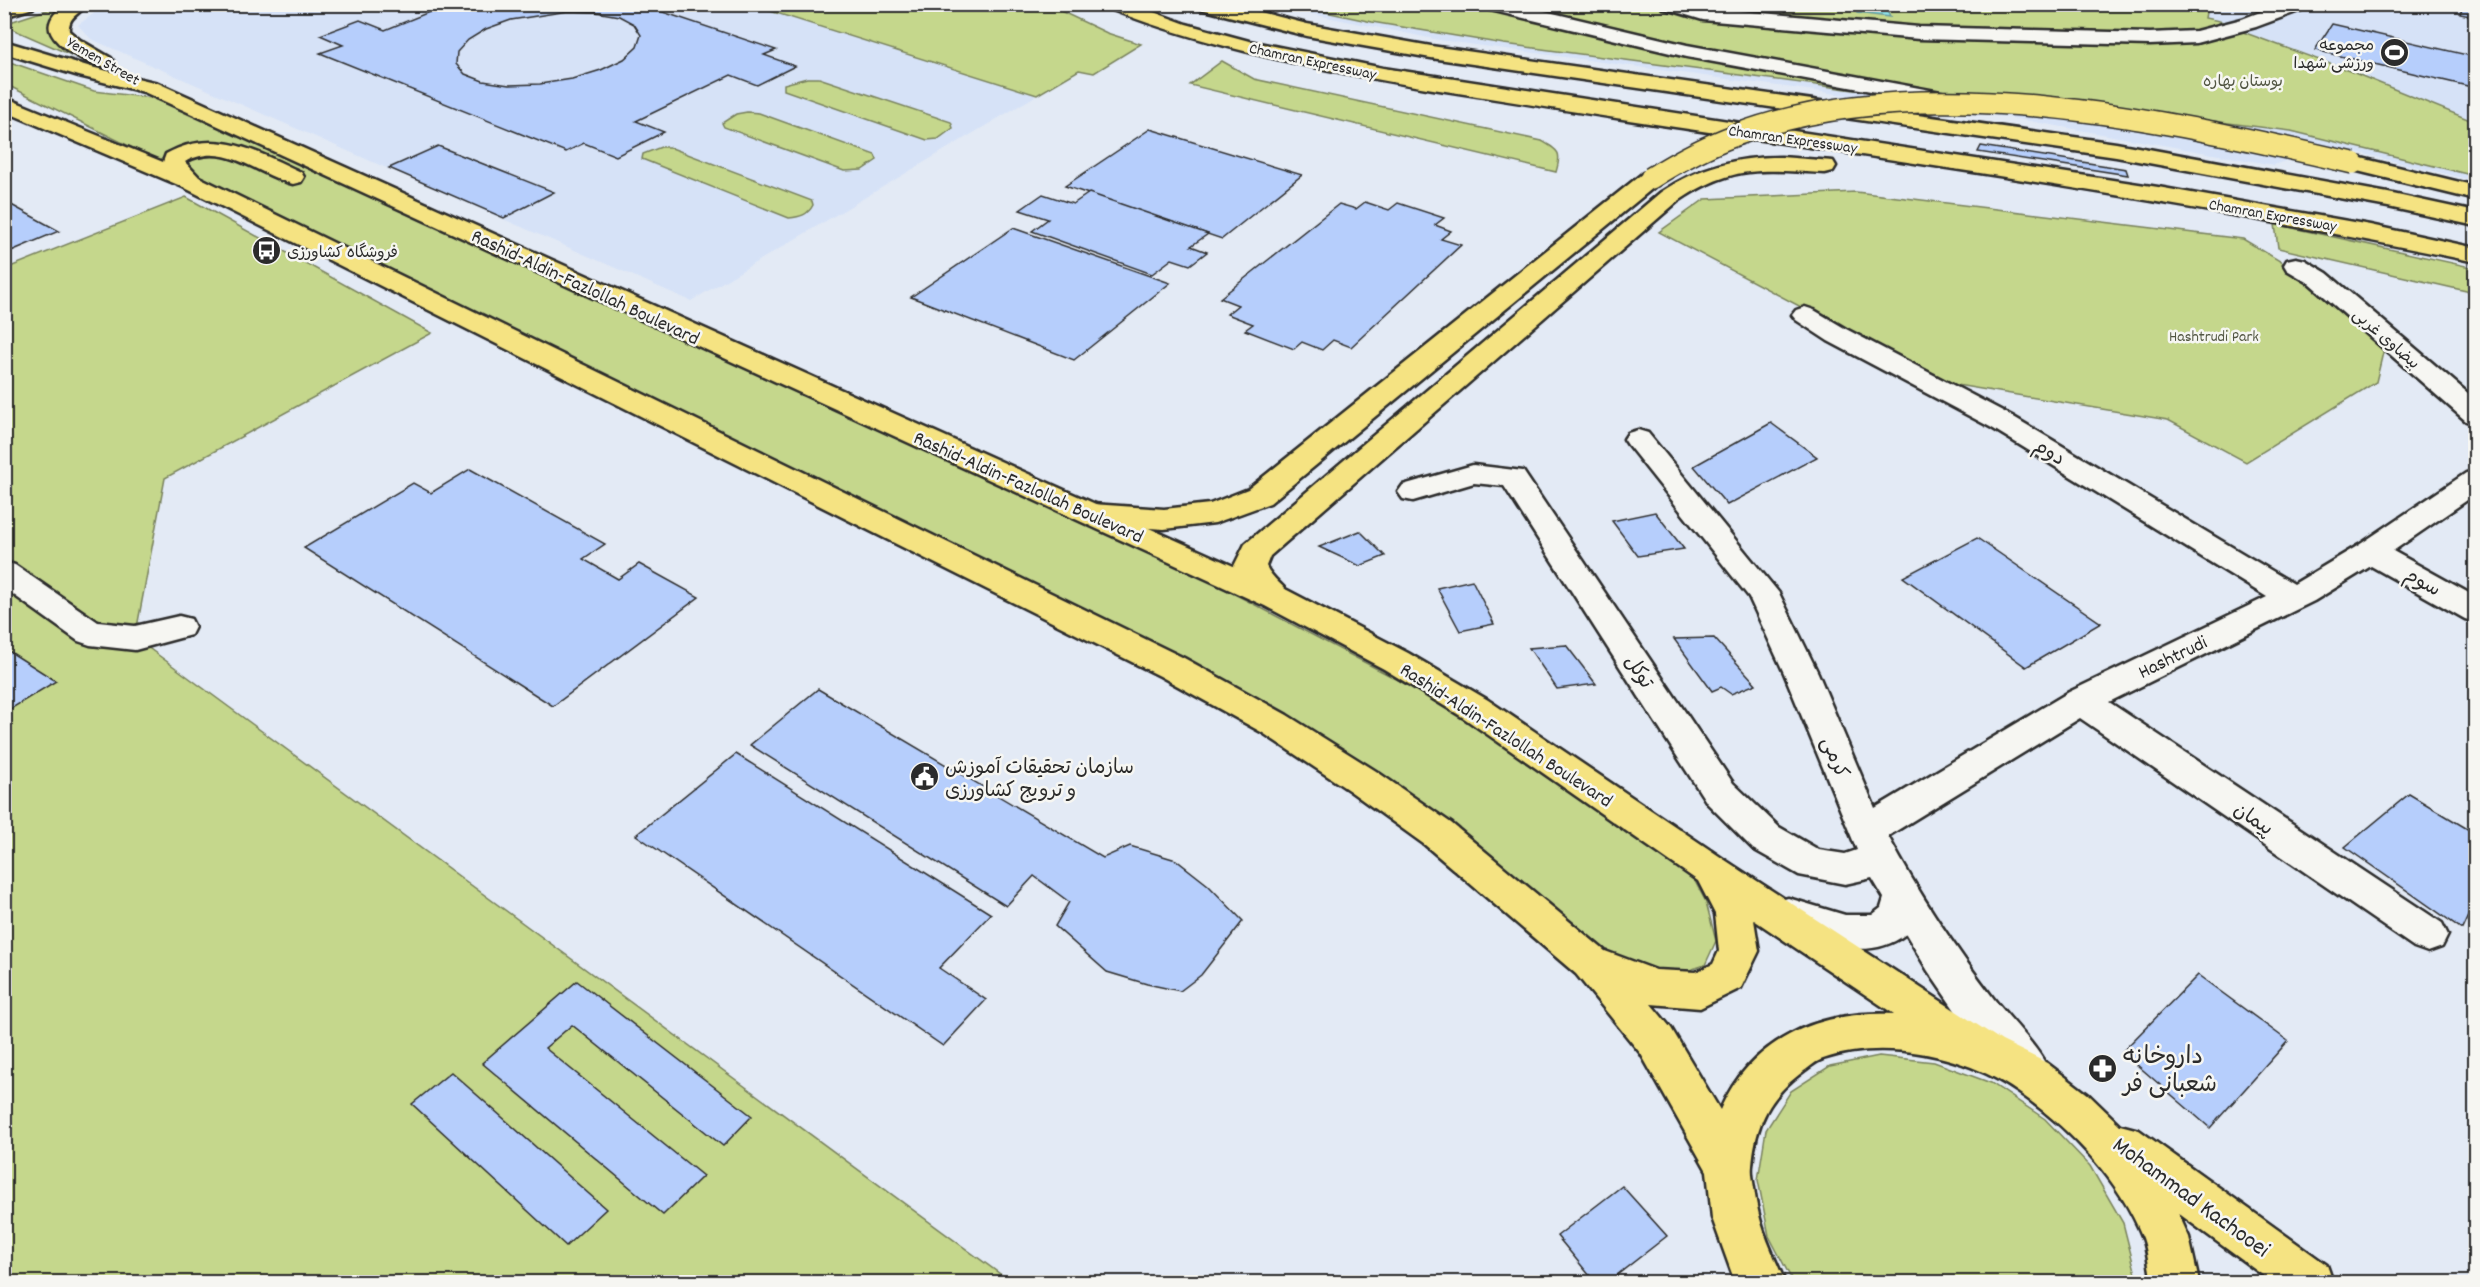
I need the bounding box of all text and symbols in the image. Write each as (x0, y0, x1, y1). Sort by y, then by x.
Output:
street label: Yemen Street (62, 32, 144, 92)
place label: مجموعه ورزشی شهدا (2294, 35, 2374, 76)
sports icon: مجموعه ورزشی شهدا (2379, 37, 2411, 69)
street label: Chamran Expressway (1247, 38, 1379, 87)
park label: بوستان بهاره (2203, 71, 2283, 94)
street label: Chamran Expressway (1727, 120, 1859, 161)
street label: Chamran Expressway (2207, 194, 2339, 239)
street label: Rashid-Aldin-Fazlollah Boulevard (466, 223, 703, 354)
bus stop icon: فروشگاه کشاورزی (250, 235, 282, 267)
place label: فروشگاه کشاورزی (287, 242, 398, 265)
street label: بیضاوی غربی (2347, 304, 2424, 376)
park label: Hashtrudi Park (2169, 326, 2259, 349)
street label: Rashid-Aldin-Fazlollah Boulevard (908, 425, 1147, 552)
street label: دوم (2027, 433, 2070, 474)
street label: سوم (2398, 562, 2445, 605)
street label: Hashtrudi (2134, 630, 2213, 687)
street label: توکل (1616, 650, 1659, 695)
street label: Rashid-Aldin-Fazlollah Boulevard (1393, 657, 1617, 816)
street label: کرمی (1812, 733, 1854, 783)
place label: سازمان تحقیقات آموزش و ترویج کشاورزی (945, 755, 1134, 806)
public building icon: سازمان تحقیقات آموزش و ترویج کشاورزی (908, 761, 940, 793)
street label: پیمان (2227, 797, 2278, 844)
place label: داروخانه شعبانی فر (2121, 1041, 2217, 1103)
pharmacy icon: داروخانه شعبانی فر (2086, 1053, 2118, 1085)
street label: Mohammad Kachooei (2104, 1130, 2276, 1267)

